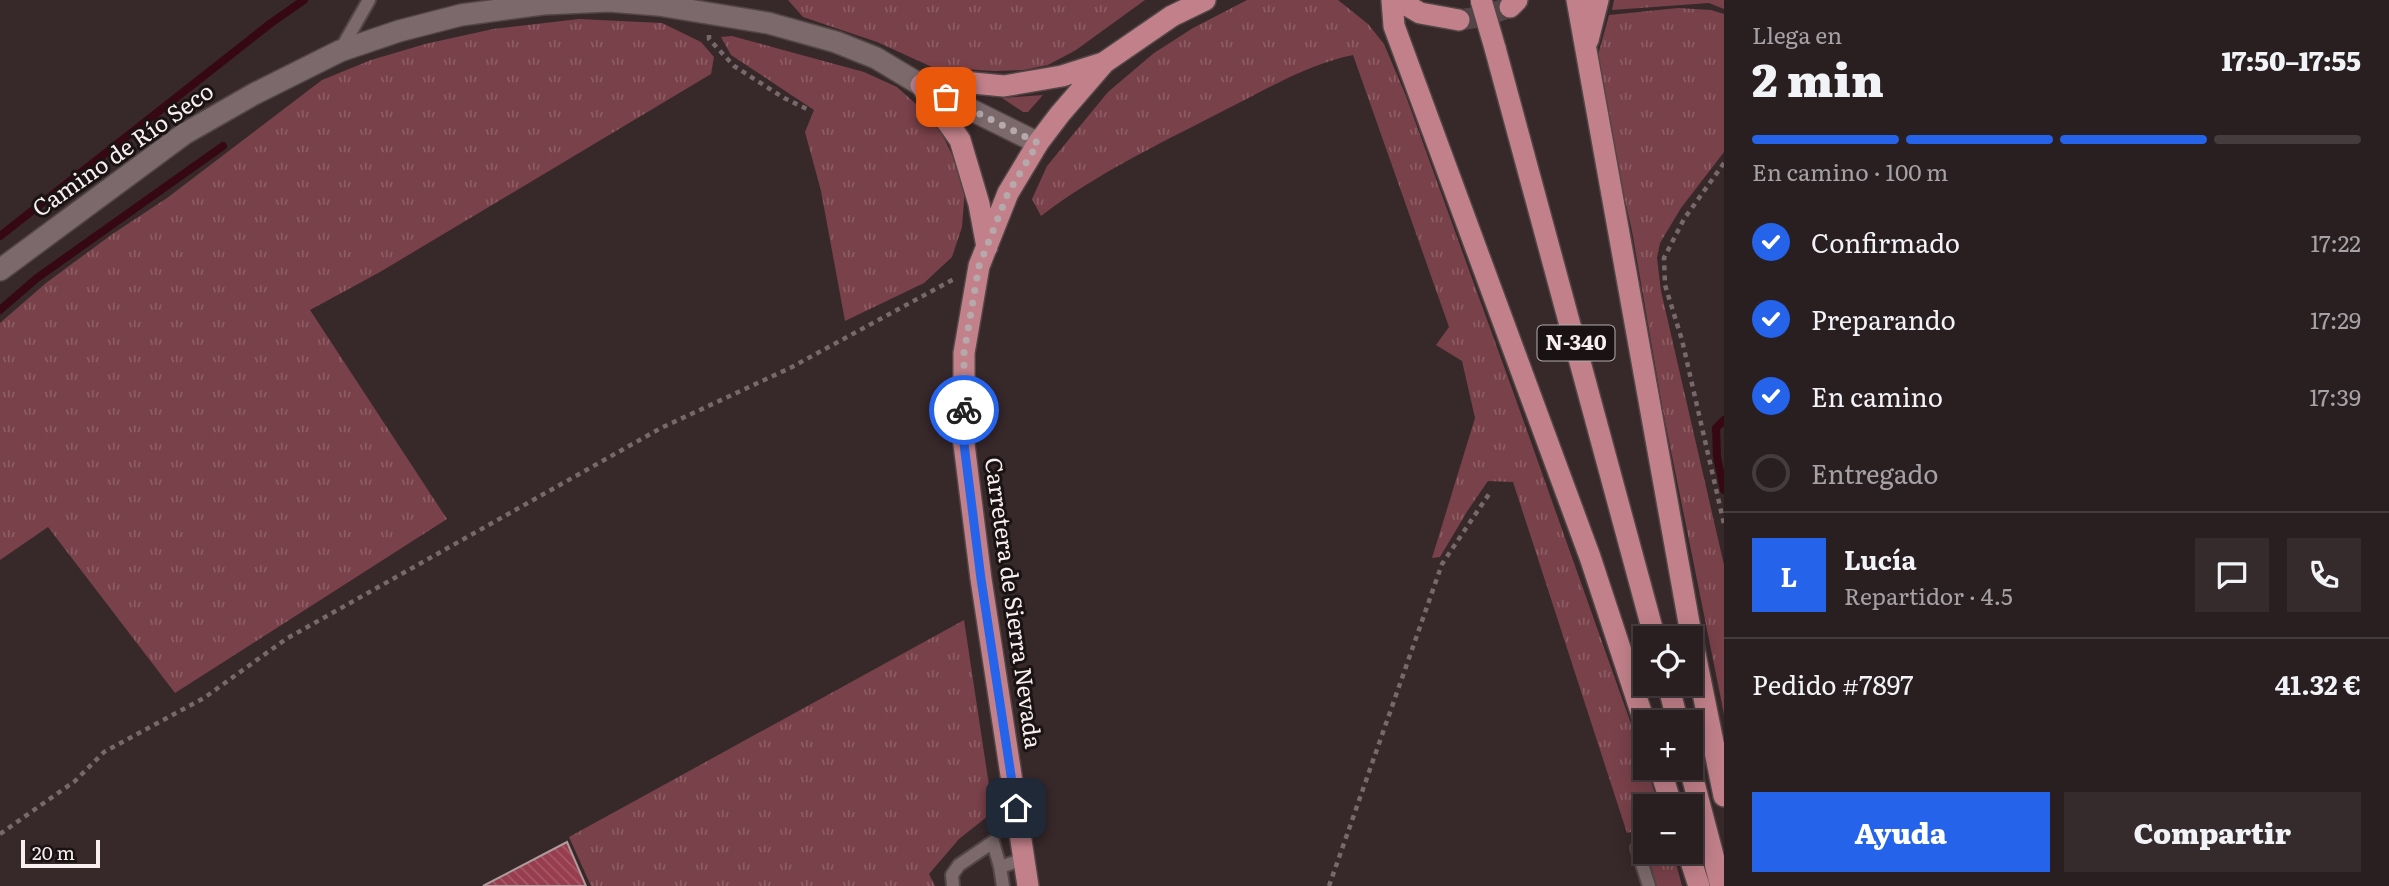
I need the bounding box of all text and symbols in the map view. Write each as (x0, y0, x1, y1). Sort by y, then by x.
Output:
text: Llega en (1752, 17, 1842, 51)
text: 17:50–17:55 (2221, 40, 2361, 79)
text: 2 min (1752, 43, 1884, 111)
pin (916, 67, 976, 127)
street label: Camino de Río Seco (24, 73, 219, 224)
icon: bag (927, 78, 965, 116)
text: En camino · 100 m (1752, 154, 1948, 188)
text: Confirmado (1811, 222, 1960, 261)
icon: check (1752, 223, 1790, 261)
text: 17:22 (2310, 225, 2361, 259)
text: Preparando (1811, 299, 1956, 338)
icon: check (1752, 300, 1790, 338)
text: 17:29 (2310, 302, 2361, 336)
road number: N-340 (1538, 326, 1614, 360)
courier (929, 375, 999, 445)
text: En camino (1811, 376, 1943, 415)
icon: check (1752, 377, 1790, 415)
text: 17:39 (2309, 379, 2361, 413)
icon: bike (945, 391, 983, 429)
text: Entregado (1811, 453, 1938, 492)
street label: Carretera de Sierra Nevada (978, 455, 1052, 751)
button: chat (2195, 538, 2269, 612)
button: phone (2287, 538, 2361, 612)
text: Lucía (1844, 539, 1917, 578)
text: L (1781, 556, 1797, 595)
text: Repartidor · 4.5 (1844, 578, 2013, 612)
map controls (1633, 626, 1703, 864)
button: locate (1633, 626, 1703, 696)
text: Pedido #7897 (1752, 664, 1913, 703)
text: 41.32 € (2275, 664, 2361, 703)
button: + (1633, 710, 1703, 780)
pin (986, 778, 1046, 838)
icon: home (997, 789, 1035, 827)
button: Ayuda (1752, 792, 2050, 872)
button: Compartir (2064, 792, 2361, 872)
button: − (1633, 794, 1703, 864)
scale bar (21, 837, 100, 869)
text: 20 m (32, 838, 75, 866)

